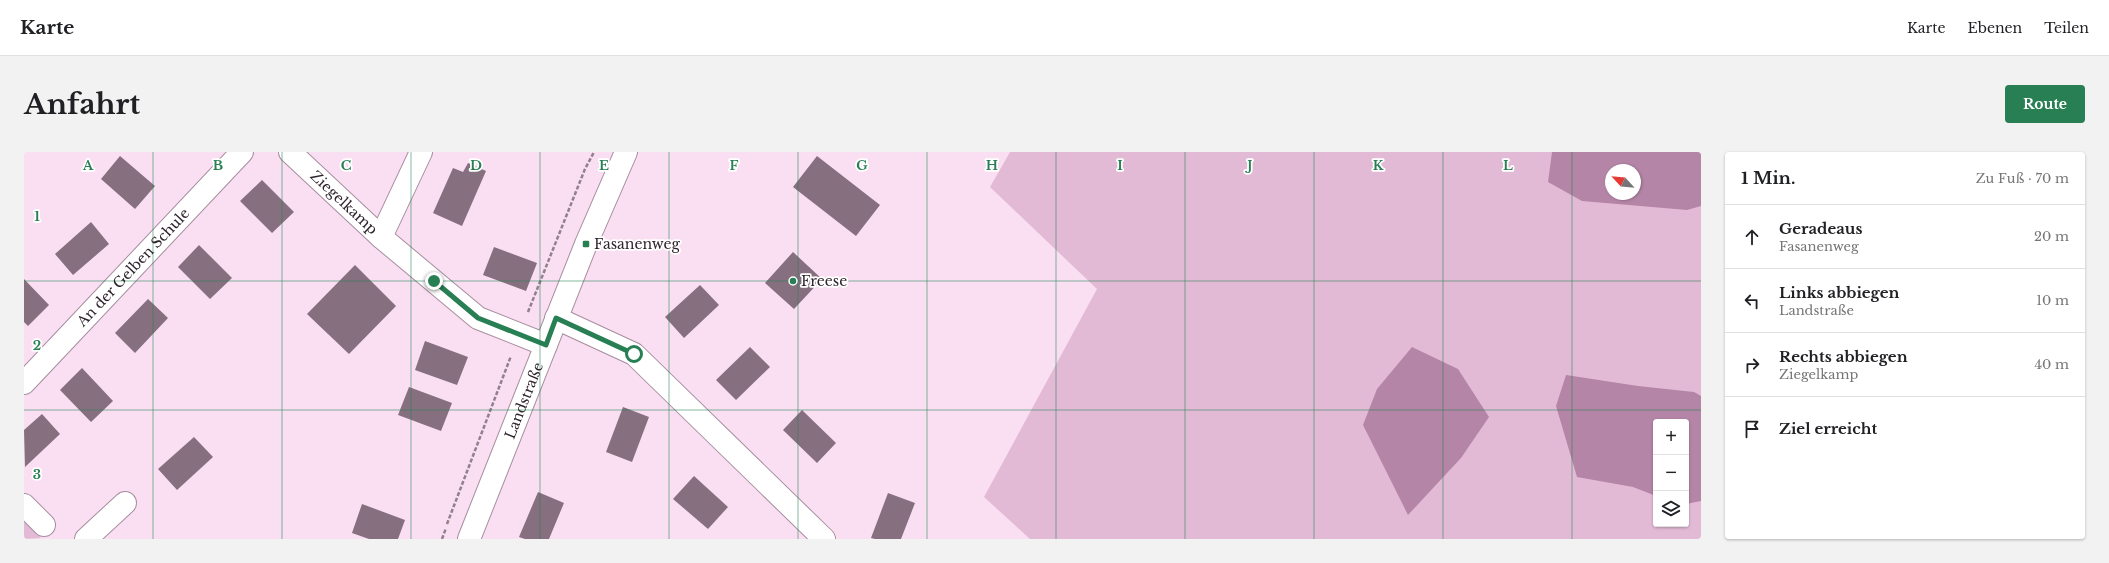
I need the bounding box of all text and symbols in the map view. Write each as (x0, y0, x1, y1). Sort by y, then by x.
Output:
text: Karte (20, 16, 74, 39)
text: Karte (1907, 19, 1946, 37)
text: Ebenen (1968, 19, 2022, 37)
text: Teilen (2044, 19, 2089, 37)
button: Route (2005, 85, 2085, 123)
text: Anfahrt (24, 87, 140, 122)
text: A (82, 157, 94, 174)
text: B (213, 157, 223, 174)
text: C (341, 157, 352, 174)
text: D (470, 157, 482, 174)
text: E (599, 157, 609, 174)
text: F (730, 157, 739, 174)
text: G (856, 157, 868, 174)
text: H (986, 157, 998, 174)
text: I (1117, 157, 1123, 174)
text: J (1244, 157, 1253, 174)
text: K (1373, 157, 1384, 174)
text: L (1503, 157, 1513, 174)
north arrow (1605, 164, 1641, 200)
street label: Ziegelkamp (307, 167, 381, 238)
text: 1 Min. (1741, 168, 1795, 189)
text: Zu Fuß · 70 m (1976, 170, 2069, 187)
street label: An der Gelben Schule (72, 204, 193, 331)
text: 1 (34, 208, 40, 225)
text: Geradeaus (1779, 219, 1862, 238)
icon: ahead (1741, 226, 1763, 248)
text: 20 m (2034, 228, 2069, 245)
place label: Fasanenweg (594, 235, 680, 253)
text: Fasanenweg (1779, 238, 1859, 255)
marker: Fasanenweg (581, 239, 591, 249)
route end (425, 272, 443, 290)
place label: Freese (801, 272, 847, 290)
marker: Freese (788, 276, 798, 286)
text: Links abbiegen (1779, 283, 1899, 302)
icon: left (1741, 290, 1763, 312)
text: 10 m (2036, 292, 2069, 309)
text: Landstraße (1779, 302, 1854, 319)
text: 2 (33, 337, 41, 354)
route start (625, 345, 643, 363)
text: Rechts abbiegen (1779, 347, 1908, 366)
icon: right (1741, 354, 1763, 376)
text: 40 m (2034, 356, 2069, 373)
street label: Landstraße (501, 360, 547, 441)
text: Ziegelkamp (1779, 366, 1858, 383)
icon: arrive (1741, 418, 1763, 440)
map controls (1653, 419, 1689, 527)
button: + (1653, 419, 1689, 455)
text: Ziel erreicht (1779, 419, 1877, 438)
button: − (1653, 455, 1689, 491)
text: 3 (33, 466, 41, 483)
button: layers (1653, 491, 1689, 527)

